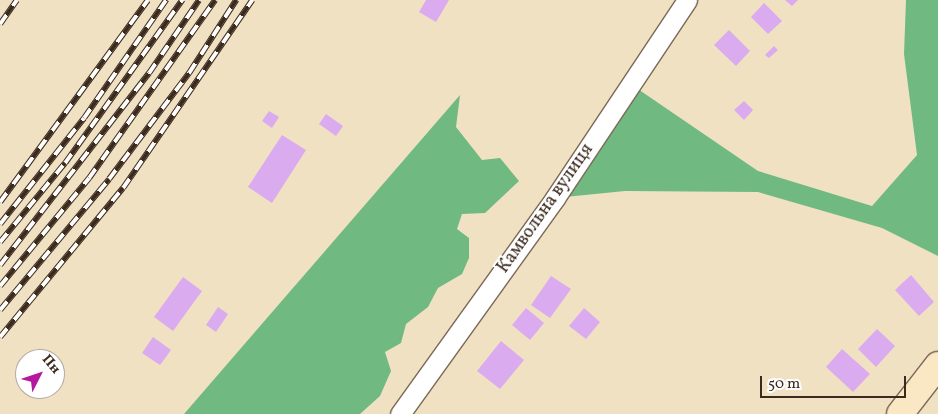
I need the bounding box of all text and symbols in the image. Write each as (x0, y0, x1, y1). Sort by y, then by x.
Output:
street label: Камвольна вулиця (493, 140, 599, 278)
north arrow (15, 349, 65, 399)
text: Пн (37, 351, 65, 378)
scale bar (763, 366, 909, 398)
text: 50 m (768, 374, 800, 395)

